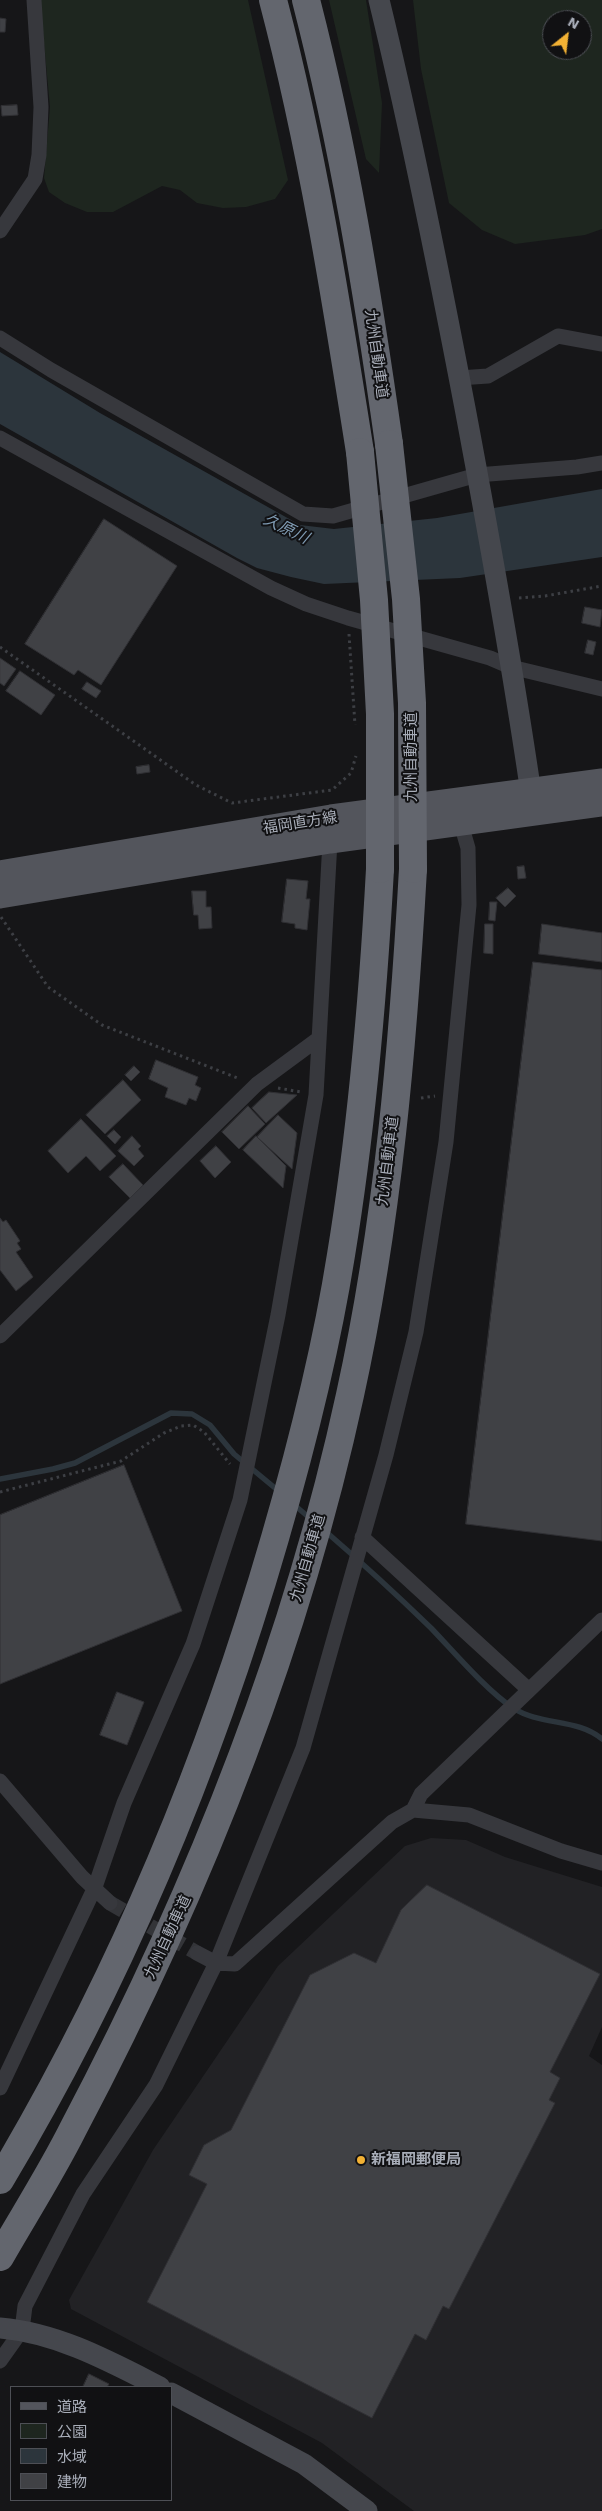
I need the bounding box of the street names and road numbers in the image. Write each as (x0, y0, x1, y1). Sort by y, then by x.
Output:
street label: 九州自動車道 (361, 308, 391, 400)
street label: 九州自動車道 (403, 712, 421, 802)
street label: 福岡直方線 (262, 808, 338, 838)
street label: 九州自動車道 (374, 1115, 402, 1207)
street label: 九州自動車道 (287, 1512, 329, 1604)
street label: 九州自動車道 (141, 1892, 195, 1982)

